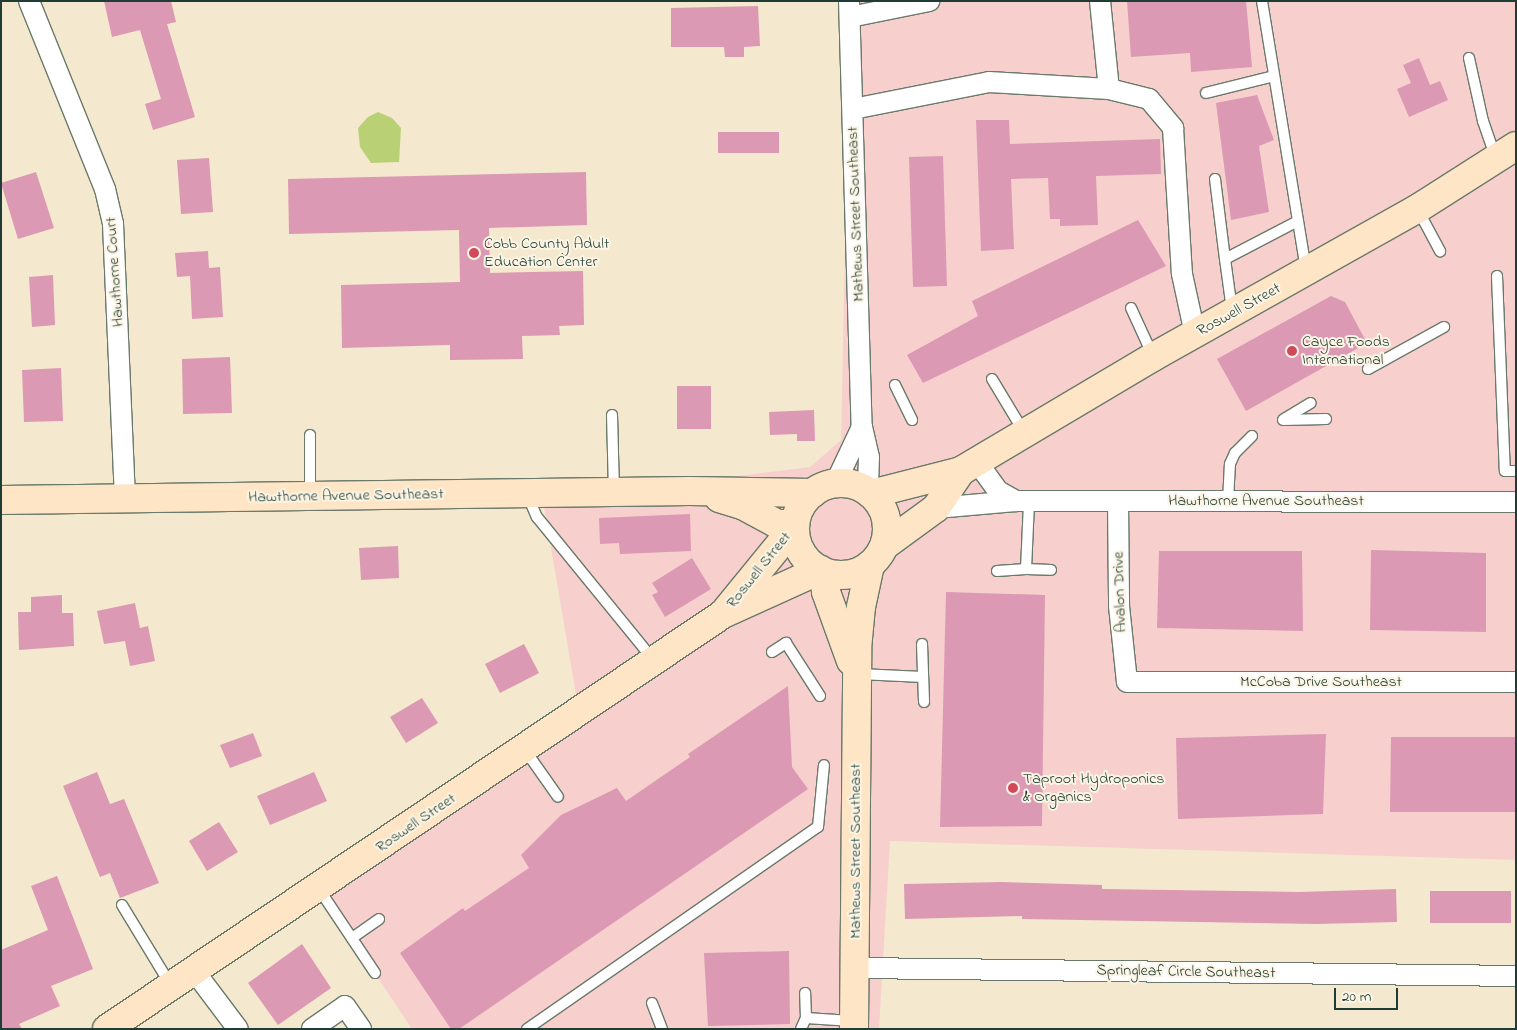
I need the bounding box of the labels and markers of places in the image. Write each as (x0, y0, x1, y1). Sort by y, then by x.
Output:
place label: Cobb County Adult Education Center (484, 234, 609, 272)
marker: Cobb County Adult Education Center (468, 247, 480, 259)
place label: Cayce Foods International (1302, 332, 1390, 370)
marker: Cayce Foods International (1286, 345, 1298, 357)
place label: Taproot Hydroponics & Organics (1023, 769, 1164, 807)
marker: Taproot Hydroponics & Organics (1007, 782, 1019, 794)

